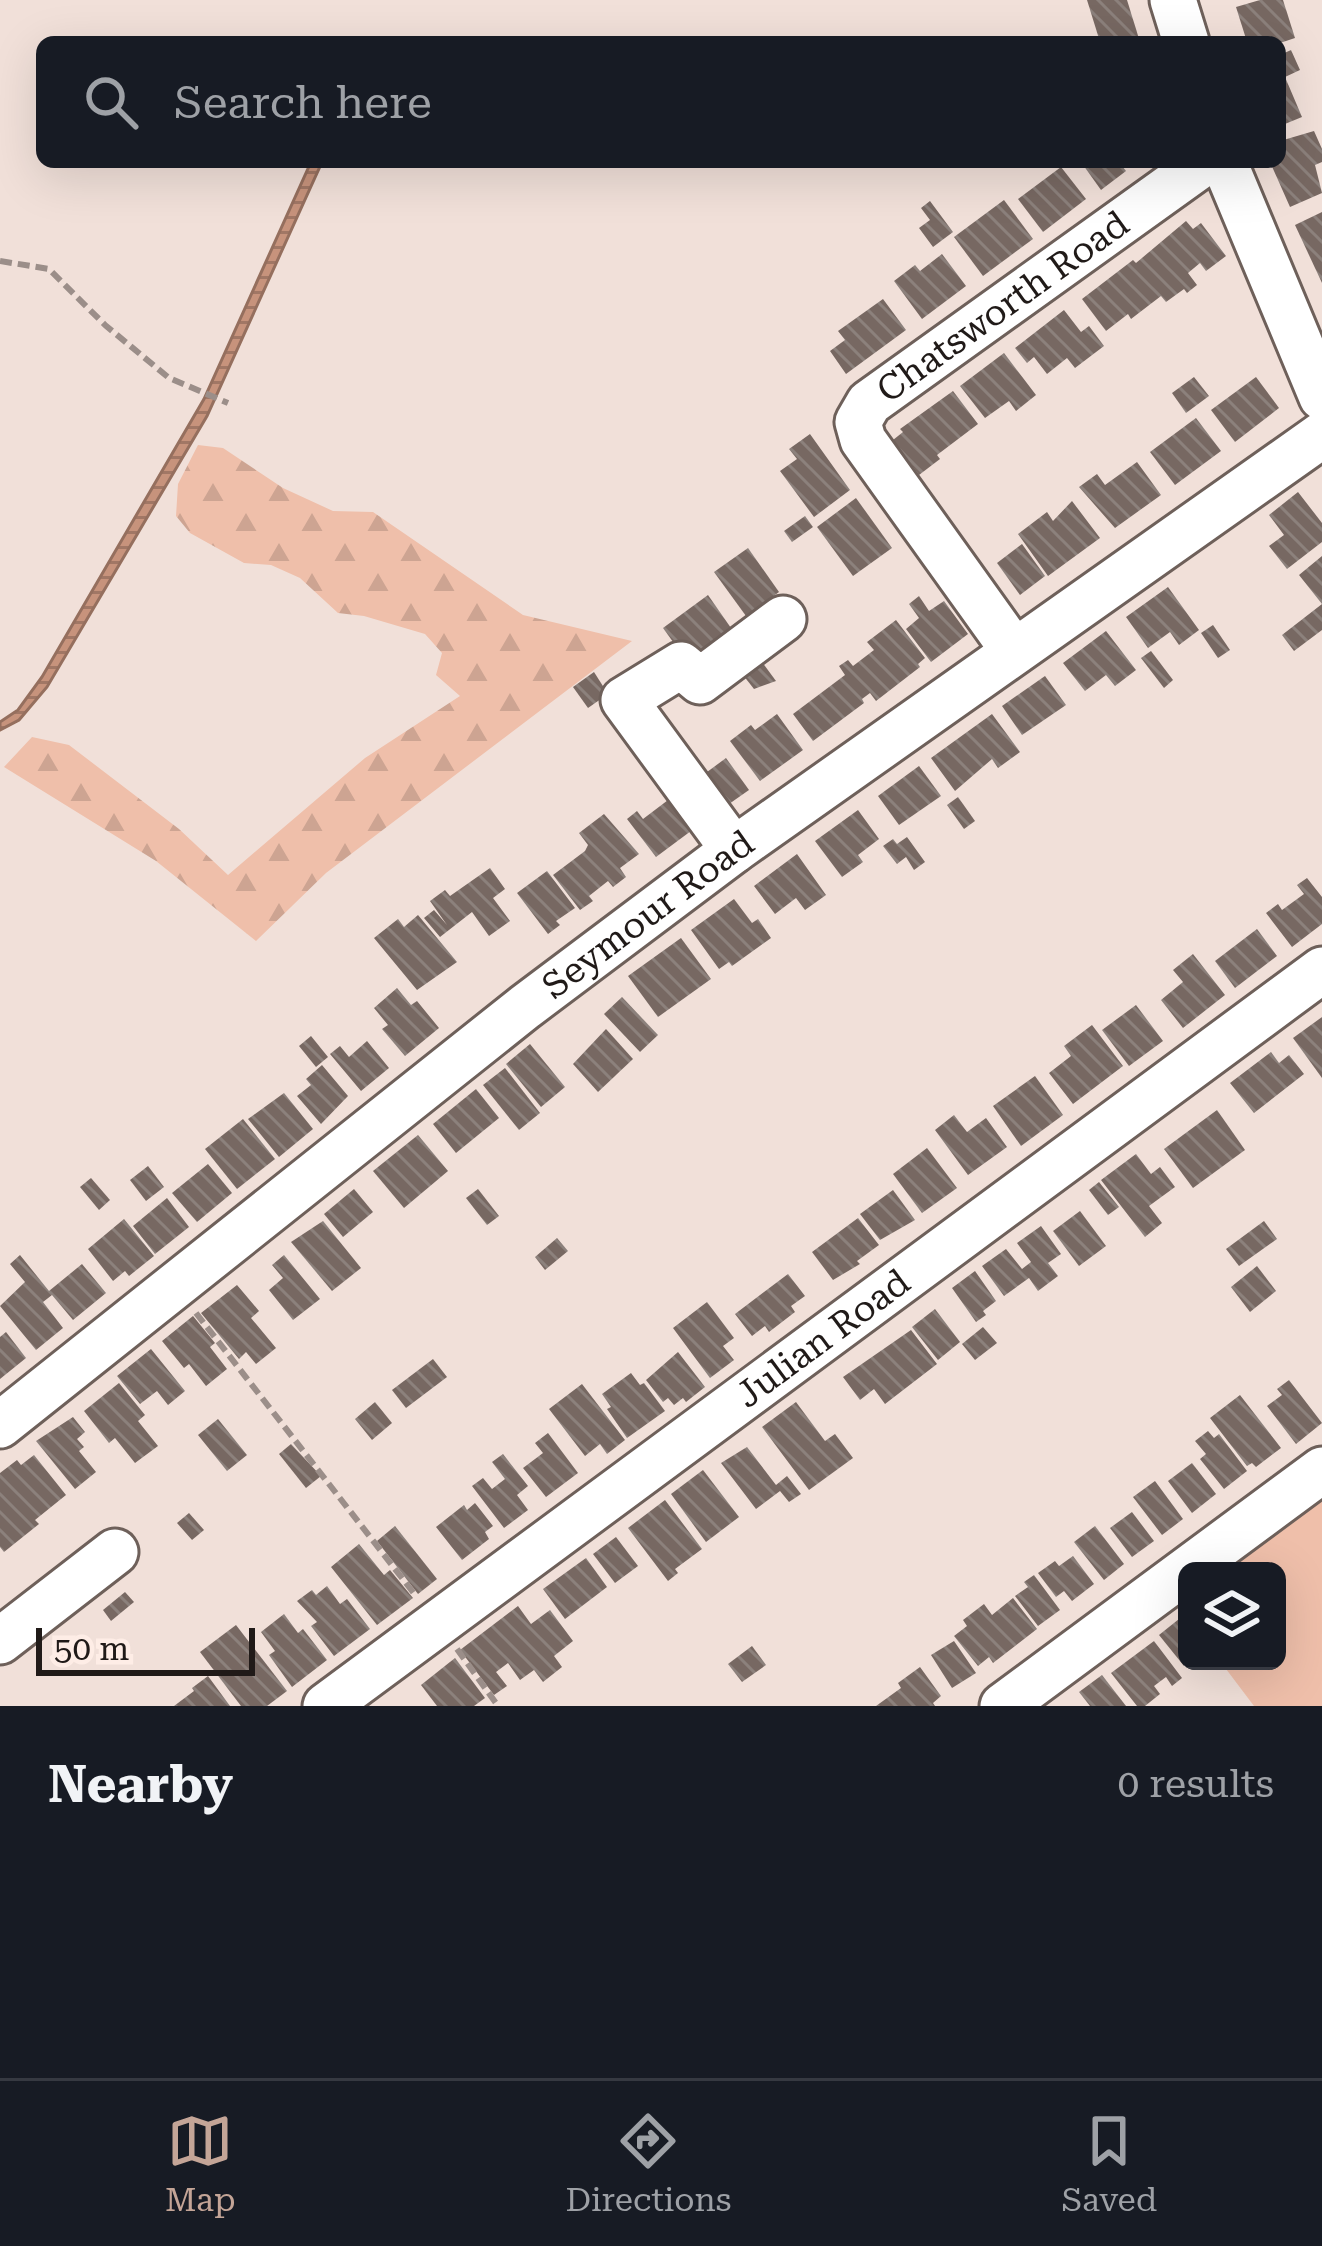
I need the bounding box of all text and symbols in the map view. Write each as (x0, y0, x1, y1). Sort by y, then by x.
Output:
search box (36, 36, 1286, 168)
icon: search (78, 69, 144, 135)
text: Search here (174, 76, 432, 129)
street label: Chatsworth Road (869, 203, 1137, 411)
street label: Seymour Road (534, 822, 762, 1007)
street label: Julian Road (728, 1261, 918, 1417)
map controls (1178, 1562, 1286, 1670)
button: layers (1178, 1562, 1286, 1670)
scale bar (36, 1622, 255, 1675)
text: 50 m (54, 1629, 129, 1668)
text: Nearby (48, 1755, 233, 1814)
text: 0 results (1117, 1761, 1274, 1807)
tab: Map (165, 2108, 236, 2219)
tab: Directions (565, 2108, 731, 2219)
tab: Saved (1061, 2108, 1157, 2219)

